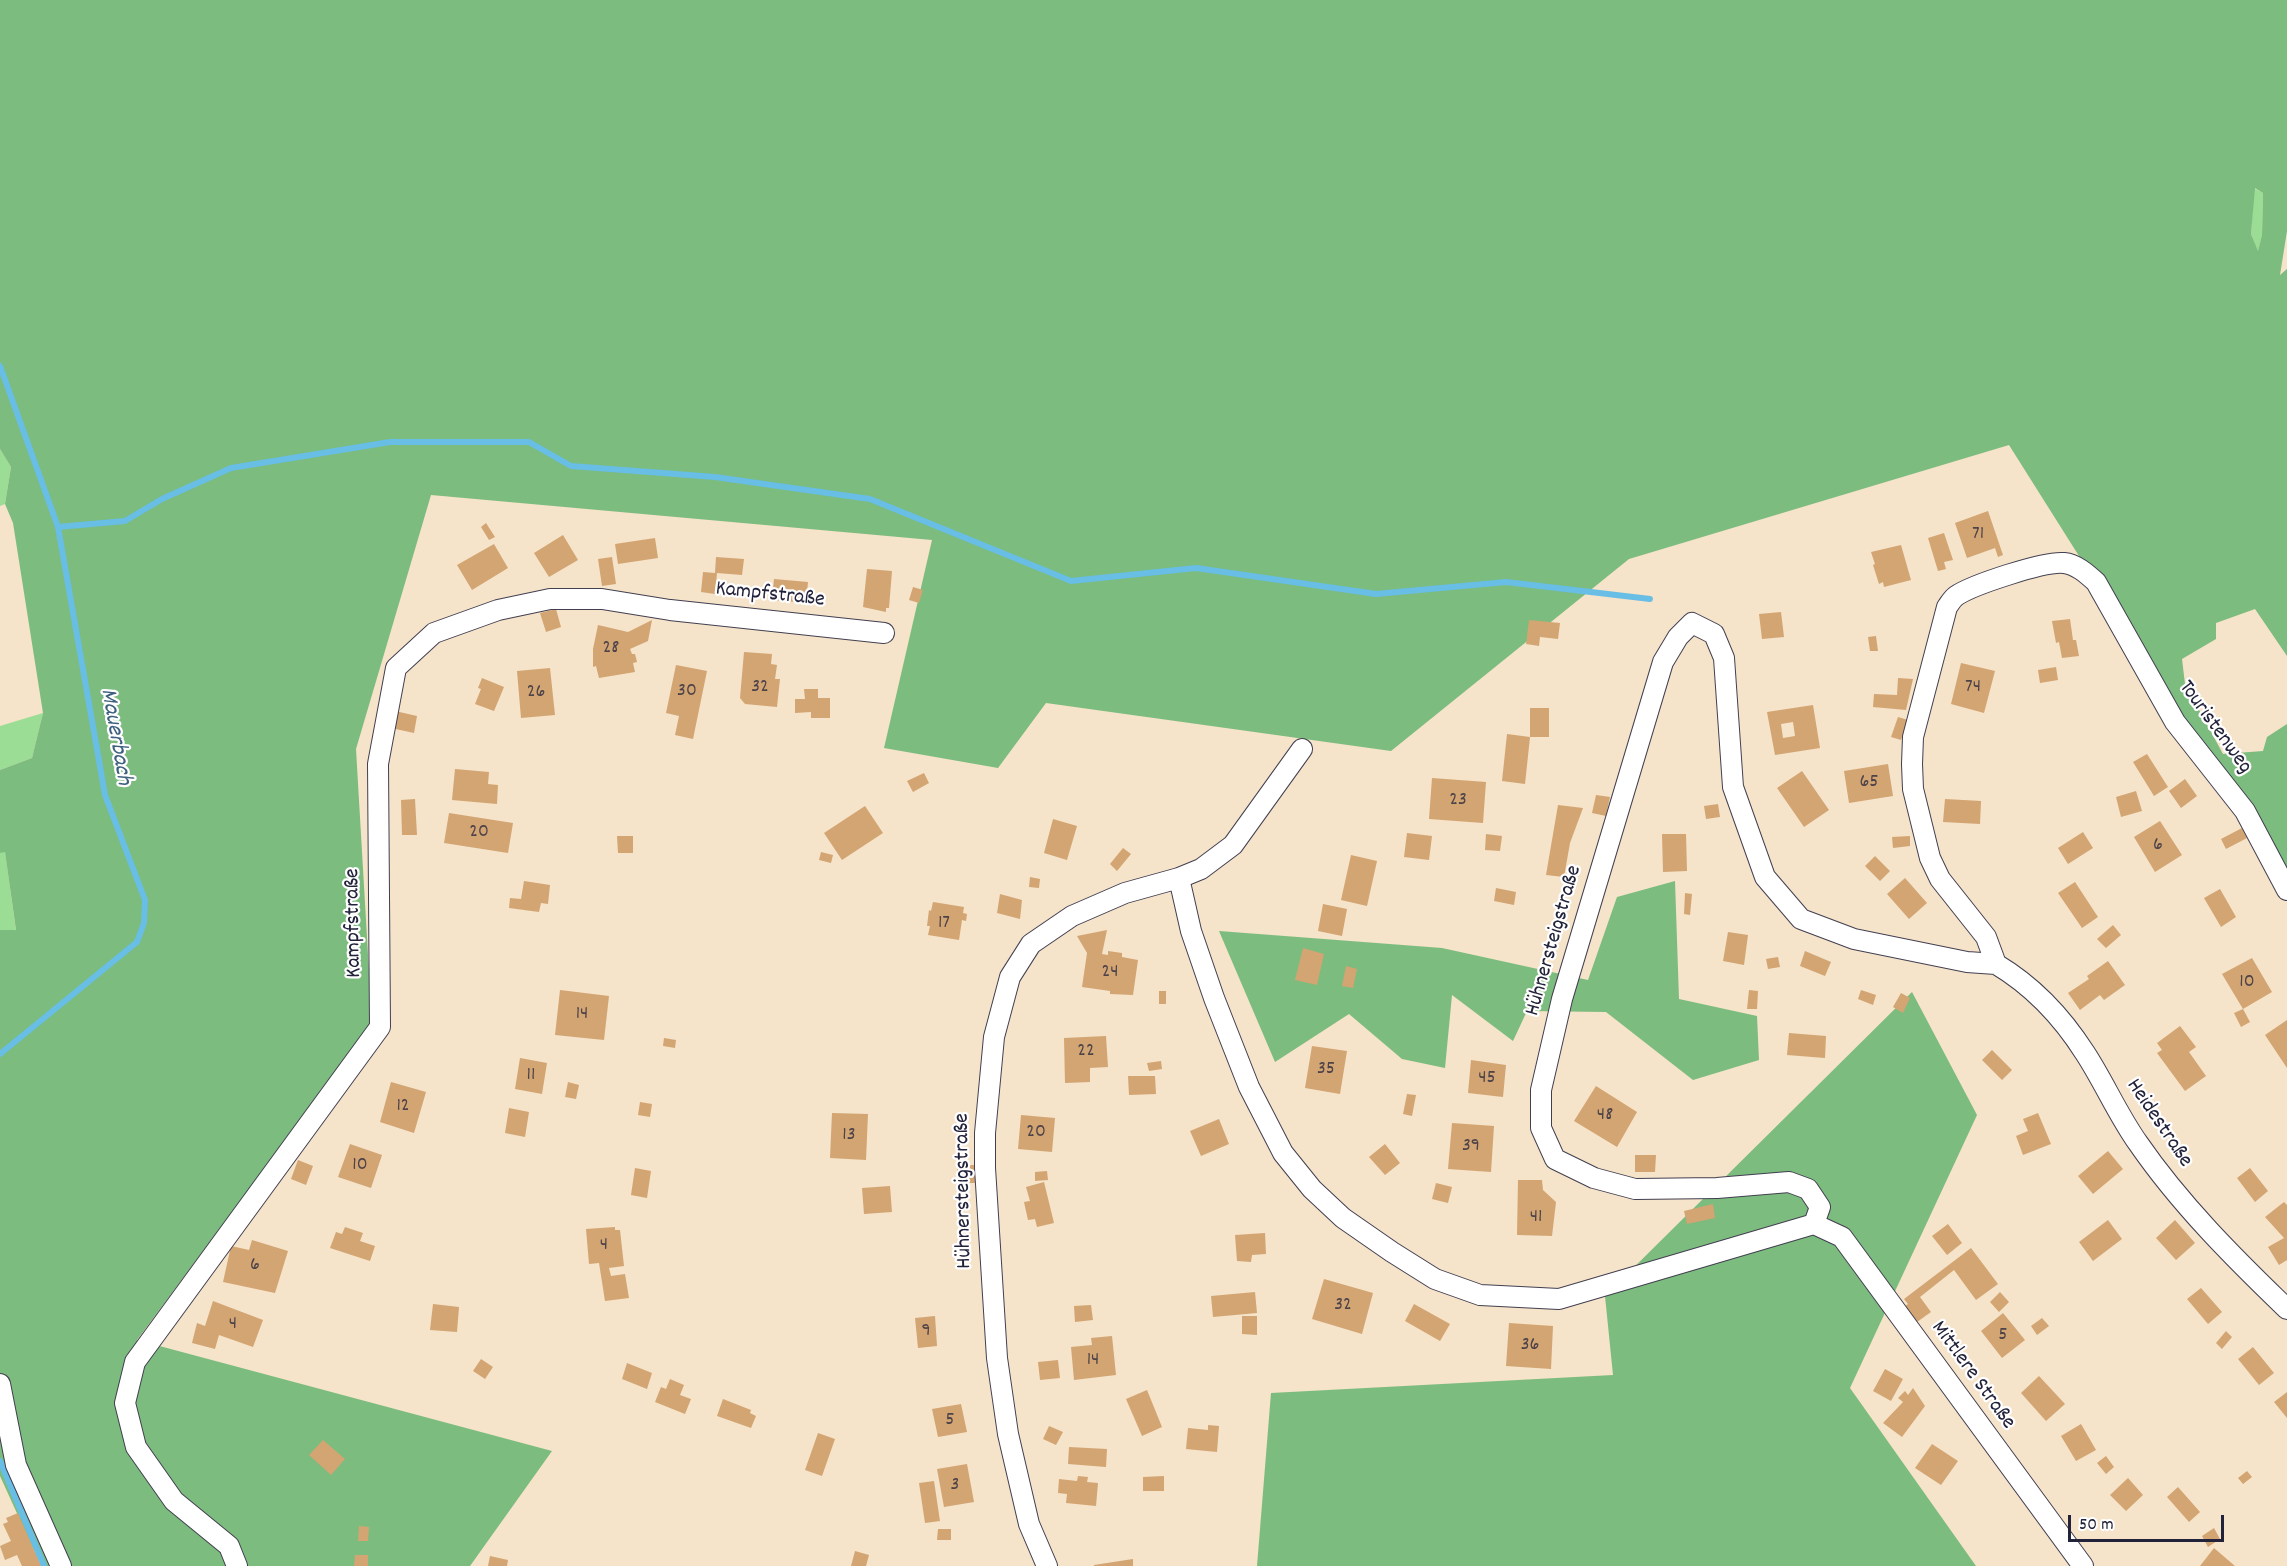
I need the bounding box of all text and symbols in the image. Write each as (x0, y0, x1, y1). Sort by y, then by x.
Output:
house number: 71 (1972, 523, 1984, 547)
street label: Kampfstraße (714, 577, 826, 615)
house number: 28 (603, 637, 619, 661)
house number: 32 (751, 676, 769, 700)
house number: 74 (1965, 676, 1981, 700)
street label: Touristenweg (2171, 676, 2257, 780)
house number: 30 (677, 680, 697, 704)
house number: 26 (527, 681, 545, 705)
water label: Mauerbach (91, 687, 137, 787)
house number: 65 (1859, 771, 1879, 795)
house number: 23 (1449, 789, 1467, 813)
house number: 20 (469, 821, 489, 845)
house number: 6 (2153, 834, 2163, 858)
street label: Hühnersteigstraße (1521, 863, 1589, 1019)
street label: Kampfstraße (341, 868, 369, 978)
house number: 17 (938, 912, 950, 936)
house number: 24 (1101, 961, 1119, 985)
house number: 10 (2239, 971, 2255, 995)
house number: 14 (576, 1003, 588, 1027)
house number: 22 (1077, 1040, 1095, 1064)
house number: 35 (1317, 1058, 1335, 1082)
house number: 11 (527, 1064, 535, 1088)
house number: 45 (1478, 1067, 1496, 1091)
street label: Heidestraße (2119, 1075, 2197, 1173)
house number: 12 (396, 1095, 410, 1119)
house number: 48 (1597, 1104, 1613, 1128)
street label: Hühnersteigstraße (950, 1113, 980, 1269)
house number: 20 (1026, 1121, 1046, 1145)
house number: 13 (842, 1124, 856, 1148)
house number: 39 (1462, 1135, 1480, 1159)
house number: 10 (352, 1154, 368, 1178)
house number: 41 (1530, 1206, 1542, 1230)
house number: 4 (600, 1234, 608, 1258)
house number: 6 (250, 1254, 260, 1278)
house number: 32 (1334, 1294, 1352, 1318)
house number: 4 (229, 1313, 237, 1337)
street label: Mittlere Straße (1924, 1317, 2020, 1435)
house number: 9 (921, 1320, 931, 1344)
house number: 5 (1998, 1324, 2008, 1348)
house number: 36 (1521, 1334, 1539, 1358)
house number: 14 (1087, 1349, 1099, 1373)
house number: 5 (945, 1409, 955, 1433)
house number: 3 (951, 1474, 959, 1498)
scale bar (2071, 1503, 2227, 1541)
text: 50 m (2079, 1513, 2114, 1538)

